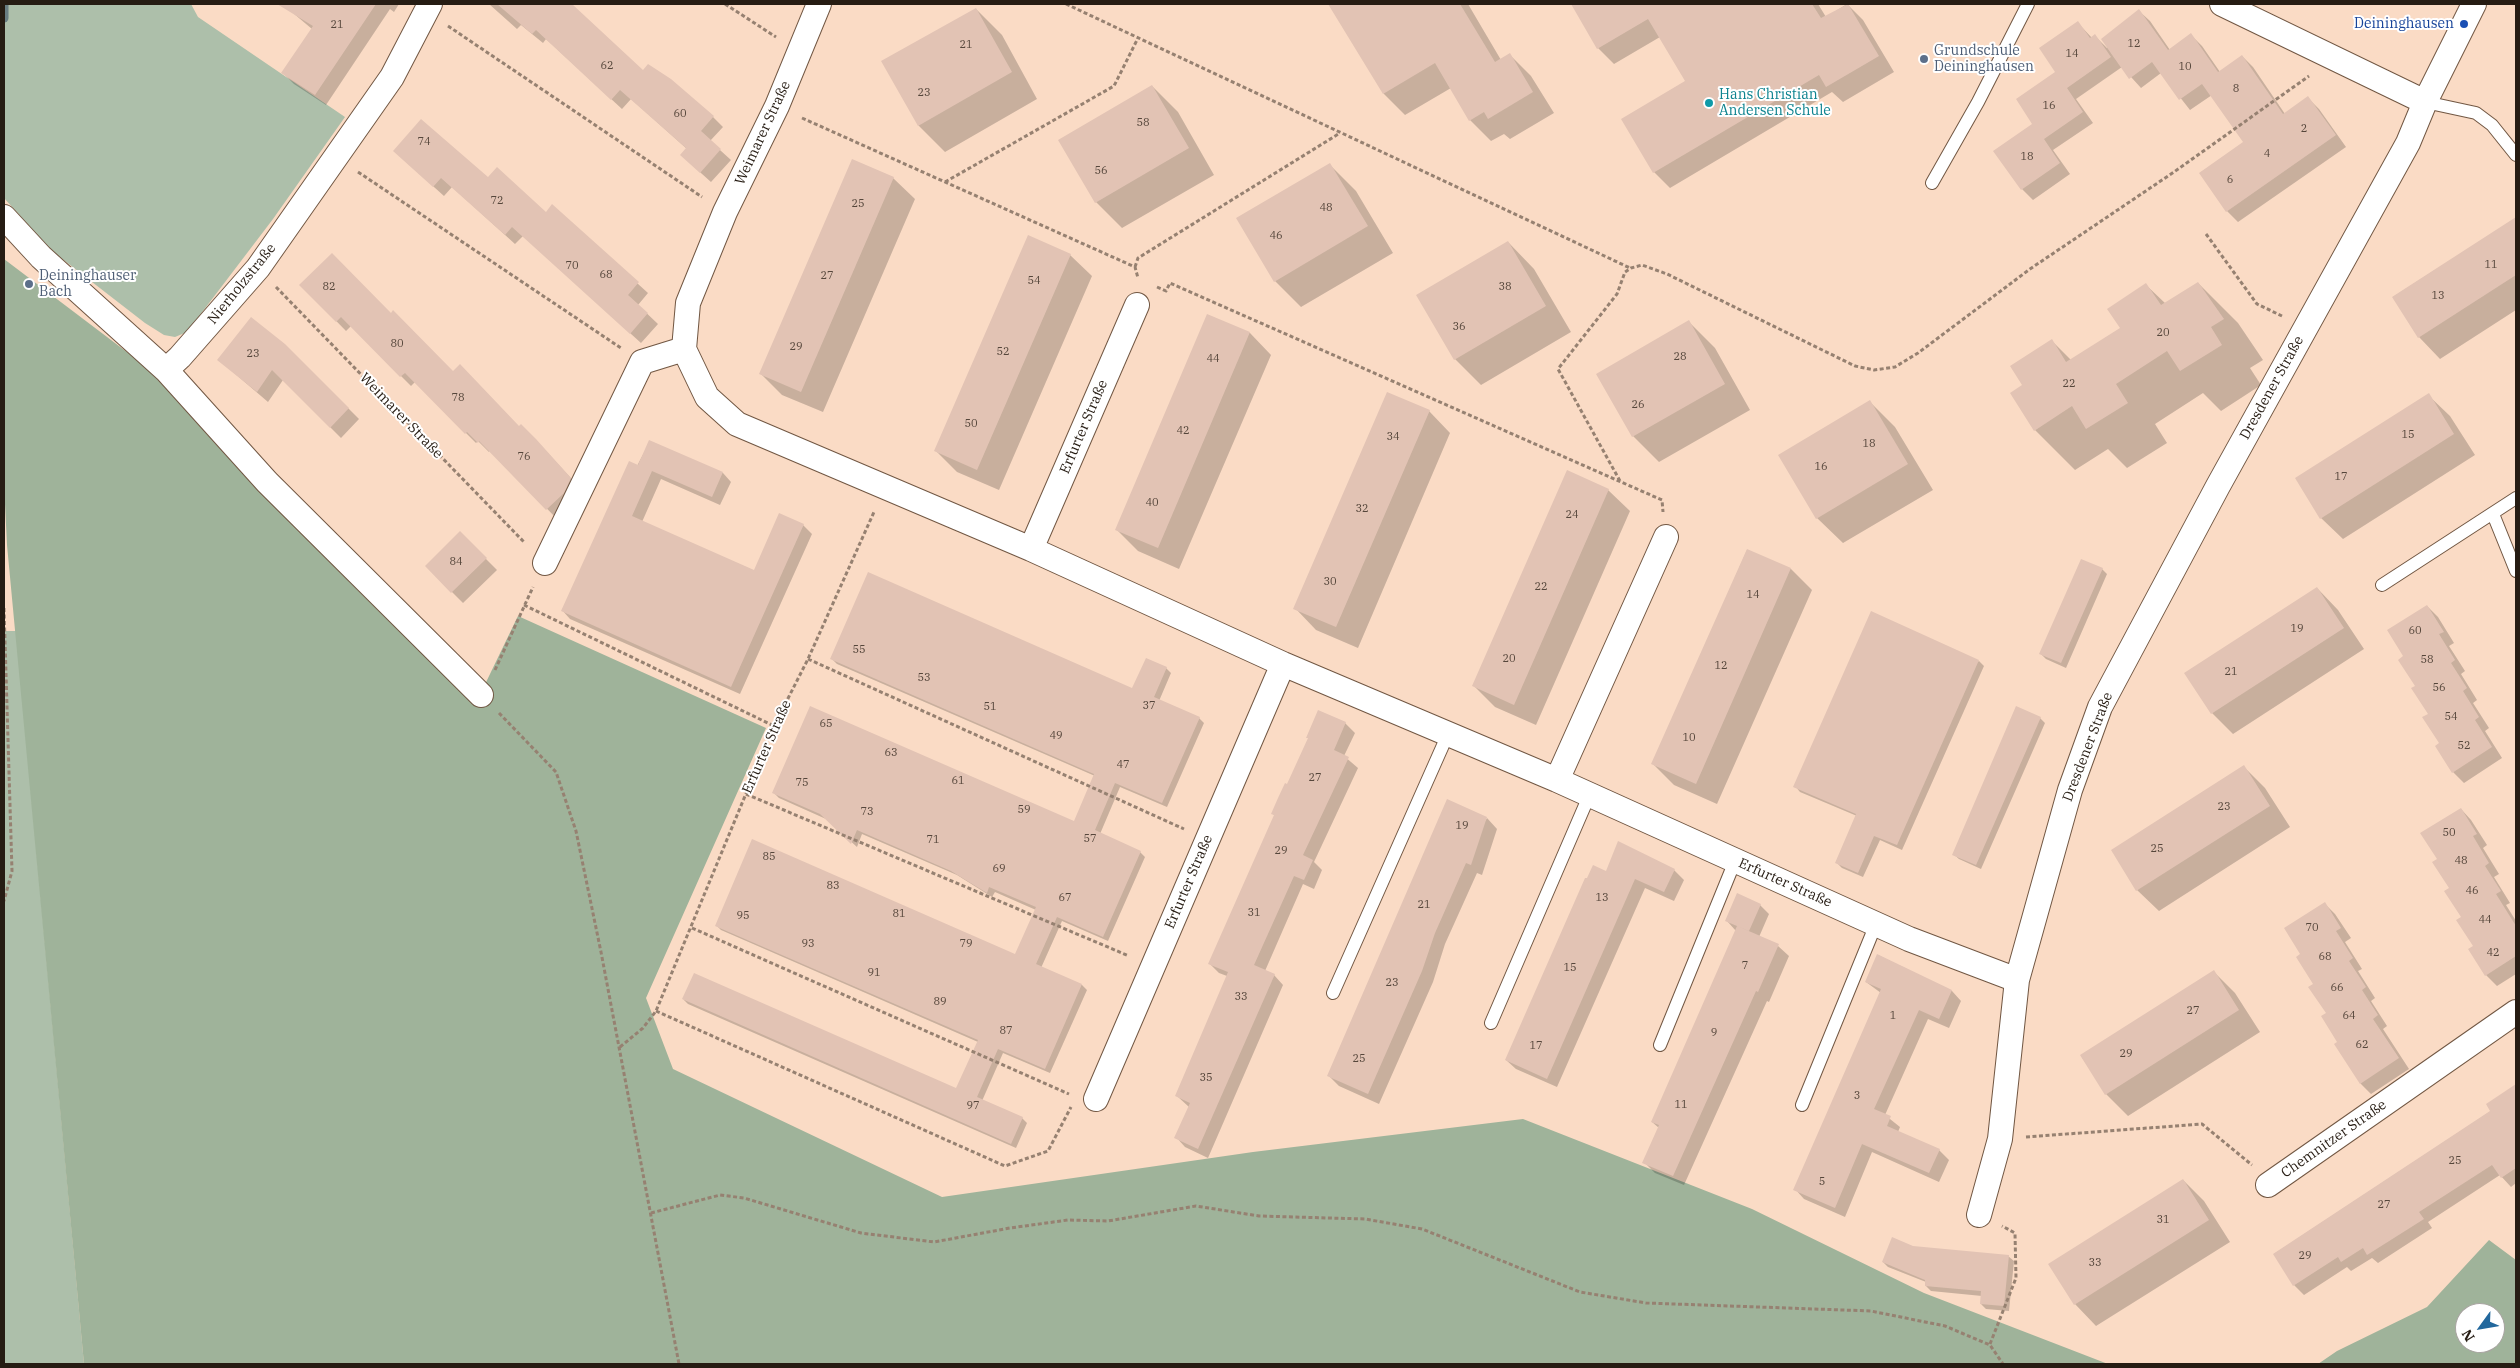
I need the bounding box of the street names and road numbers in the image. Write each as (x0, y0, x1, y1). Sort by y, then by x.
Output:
street label: Weimarer Straße (732, 78, 794, 188)
street label: Nierholzstraße (204, 240, 280, 328)
street label: Dresdener Straße (2237, 333, 2307, 443)
street label: Weimarer Straße (356, 370, 446, 462)
street label: Erfurter Straße (1057, 377, 1111, 477)
street label: Dresdener Straße (2059, 690, 2117, 804)
street label: Erfurter Straße (739, 698, 795, 796)
street label: Erfurter Straße (1162, 832, 1216, 932)
street label: Erfurter Straße (1736, 855, 1834, 911)
street label: Chemnitzer Straße (2278, 1096, 2390, 1182)

